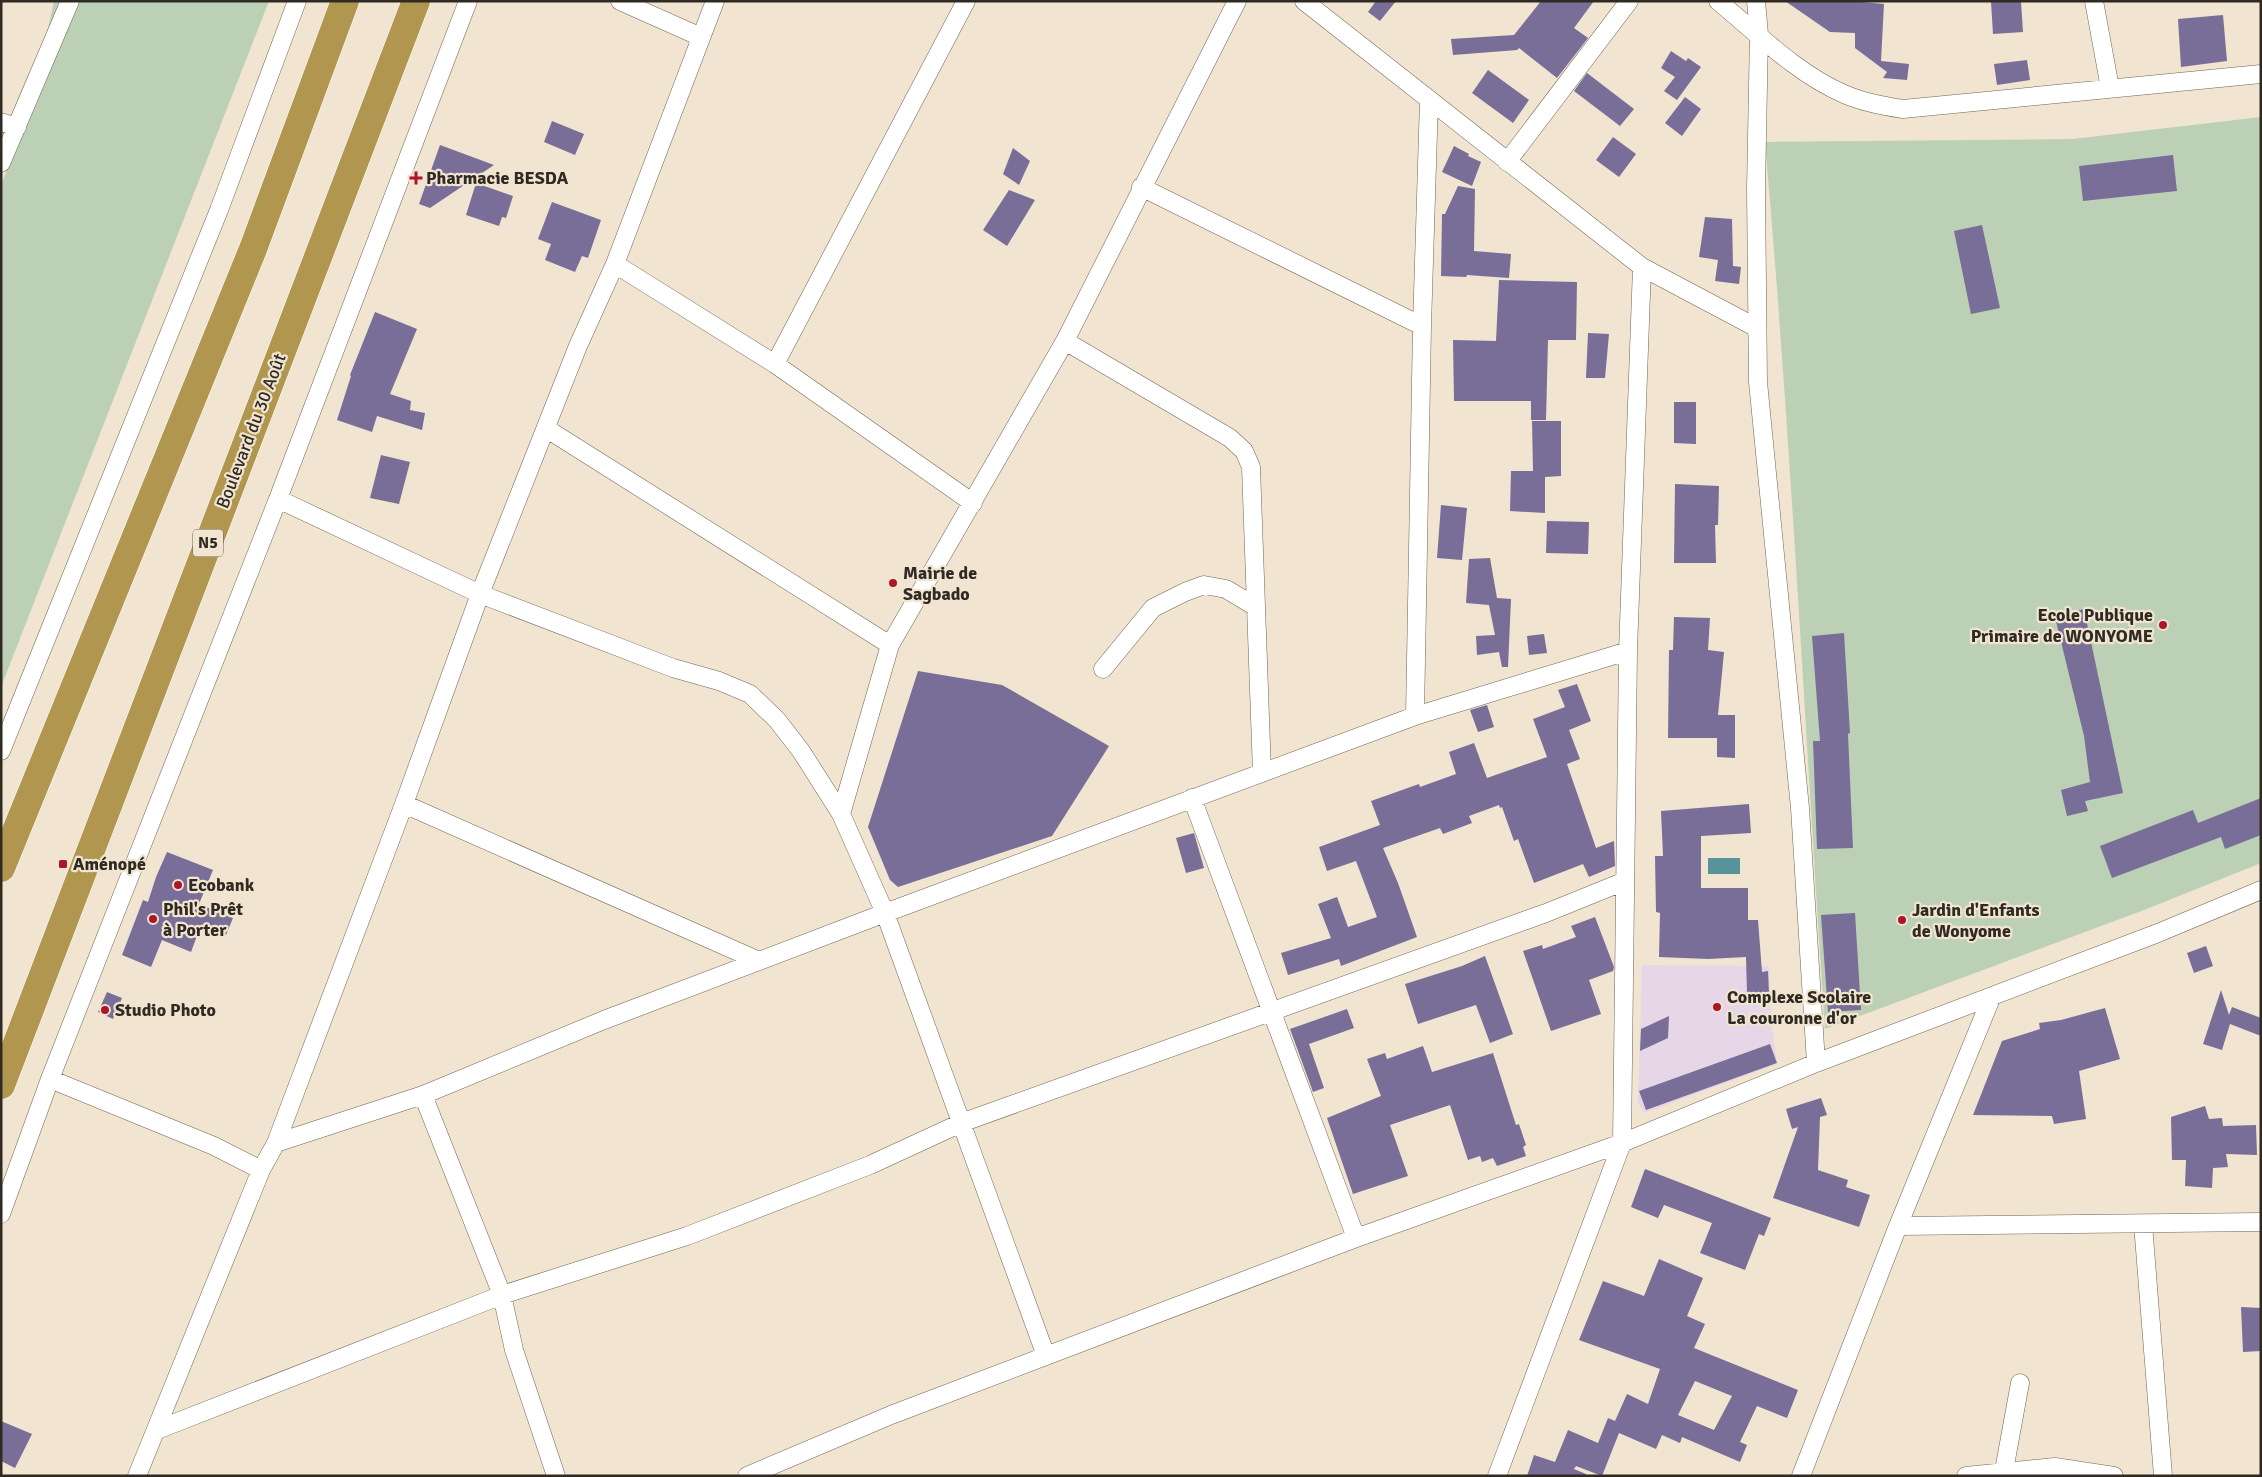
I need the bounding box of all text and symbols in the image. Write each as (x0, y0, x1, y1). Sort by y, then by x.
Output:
place label: Pharmacie BESDA (426, 167, 569, 189)
marker: Pharmacie BESDA (410, 172, 422, 184)
street label: Boulevard du 30 Août (211, 350, 291, 512)
road number: N5 (193, 530, 223, 556)
place label: Mairie de Sagbado (903, 562, 977, 605)
marker: Mairie de Sagbado (887, 577, 899, 589)
place label: Ecole Publique Primaire de WONYOME (1971, 604, 2153, 647)
marker: Ecole Publique Primaire de WONYOME (2157, 619, 2169, 631)
place label: Aménopé (73, 853, 146, 875)
marker: Aménopé (57, 858, 69, 870)
place label: Ecobank (188, 874, 255, 896)
marker: Ecobank (172, 879, 184, 891)
place label: Phil's Prêt à Porter (163, 898, 243, 941)
place label: Jardin d'Enfants de Wonyome (1912, 899, 2039, 942)
marker: Phil's Prêt à Porter (147, 913, 159, 925)
marker: Jardin d'Enfants de Wonyome (1896, 914, 1908, 926)
place label: Complexe Scolaire La couronne d'or (1727, 986, 1871, 1029)
place label: Studio Photo (115, 999, 216, 1021)
marker: Complexe Scolaire La couronne d'or (1711, 1001, 1723, 1013)
marker: Studio Photo (99, 1004, 111, 1016)

